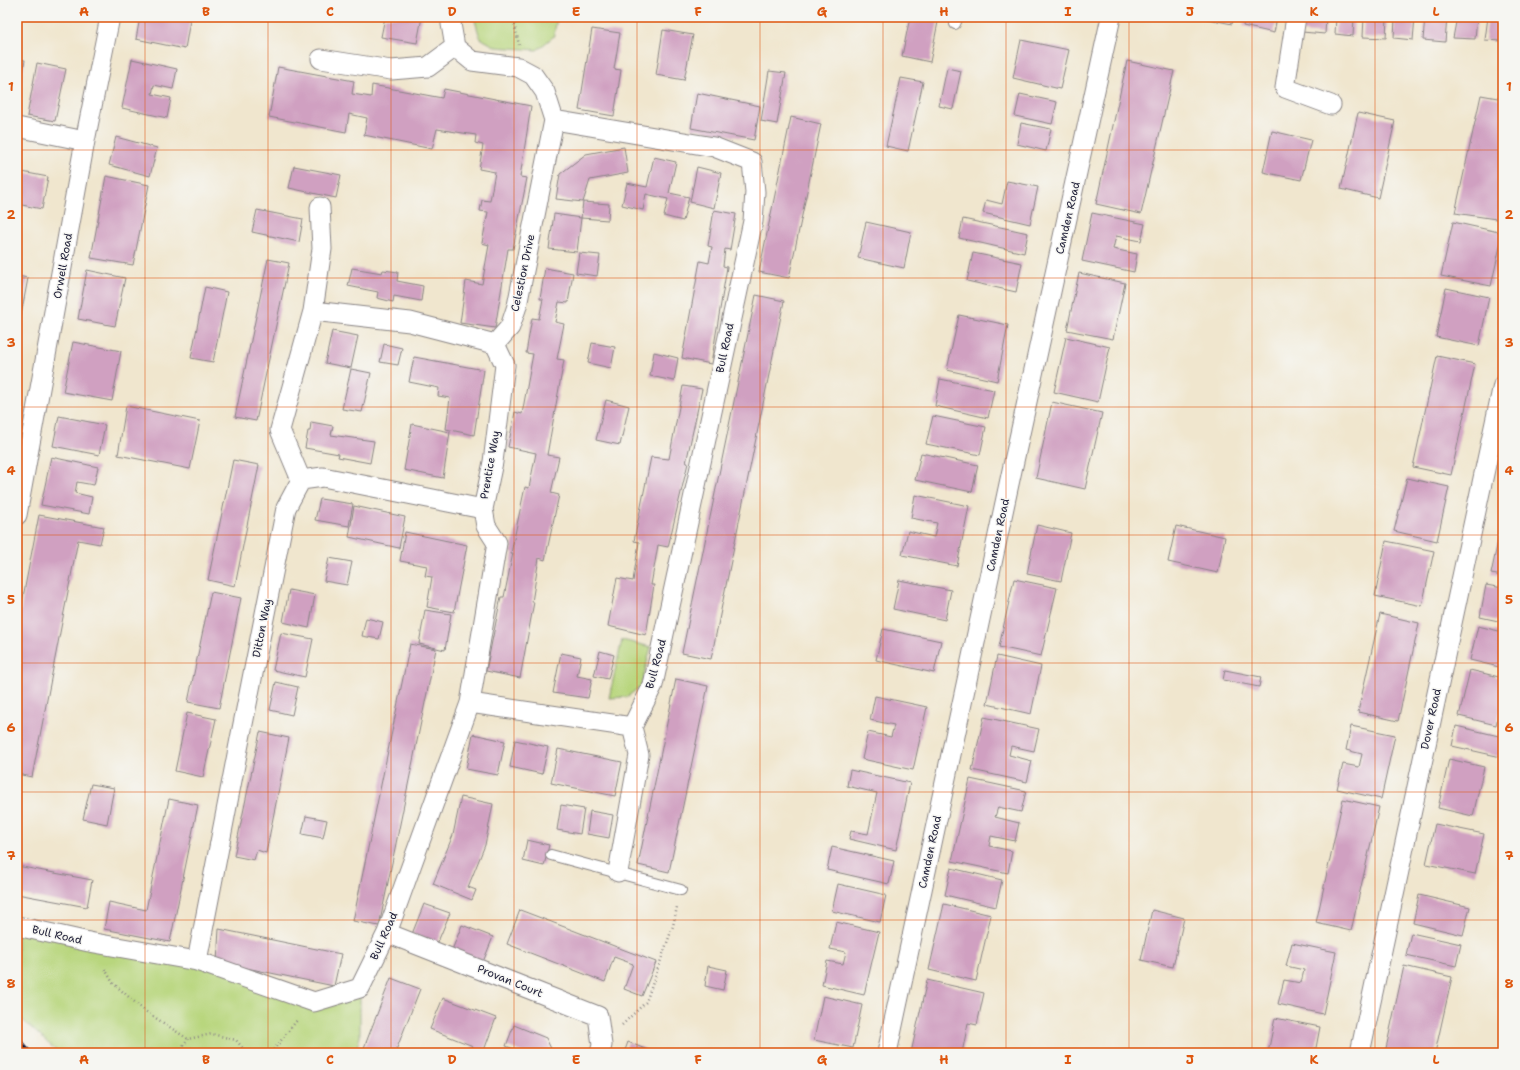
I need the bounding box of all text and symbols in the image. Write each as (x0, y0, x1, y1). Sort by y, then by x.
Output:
text: A (79, 3, 89, 20)
text: B (202, 3, 210, 20)
text: C (326, 3, 334, 20)
text: D (447, 3, 457, 20)
text: E (572, 3, 581, 20)
text: F (694, 3, 702, 20)
text: G (817, 3, 828, 20)
text: H (939, 3, 949, 20)
text: I (1064, 3, 1072, 20)
text: J (1186, 3, 1194, 20)
text: K (1310, 3, 1319, 20)
text: L (1432, 3, 1440, 20)
text: 1 (8, 78, 14, 95)
text: 1 (1506, 78, 1512, 95)
street label: Camden Road (1052, 180, 1084, 256)
text: 2 (6, 206, 16, 223)
text: 2 (1504, 206, 1514, 223)
street label: Orwell Road (50, 232, 76, 300)
street label: Celestion Drive (507, 233, 539, 313)
street label: Bull Road (712, 322, 738, 374)
text: 3 (6, 334, 16, 351)
text: 3 (1504, 334, 1514, 351)
street label: Prentice Way (477, 429, 503, 501)
text: 4 (6, 462, 16, 479)
text: 4 (1504, 462, 1514, 479)
street label: Camden Road (983, 497, 1013, 573)
text: 5 (7, 591, 15, 608)
text: 5 (1505, 591, 1513, 608)
street label: Ditton Way (249, 597, 275, 659)
street label: Bull Road (642, 637, 670, 691)
street label: Dover Road (1417, 687, 1445, 751)
text: 6 (6, 719, 16, 736)
text: 6 (1504, 719, 1514, 736)
street label: Camden Road (915, 814, 945, 890)
text: 7 (6, 847, 16, 864)
text: 7 (1504, 847, 1514, 864)
street label: Bull Road (367, 910, 401, 962)
street label: Bull Road (31, 922, 83, 948)
street label: Provan Court (475, 961, 545, 1001)
text: 8 (6, 975, 16, 992)
text: 8 (1504, 975, 1514, 992)
text: A (79, 1051, 89, 1068)
text: B (202, 1051, 210, 1068)
text: C (326, 1051, 334, 1068)
text: D (447, 1051, 457, 1068)
text: E (572, 1051, 581, 1068)
text: F (694, 1051, 702, 1068)
text: G (817, 1051, 828, 1068)
text: H (939, 1051, 949, 1068)
text: I (1064, 1051, 1072, 1068)
text: J (1186, 1051, 1194, 1068)
text: K (1310, 1051, 1319, 1068)
text: L (1432, 1051, 1440, 1068)

